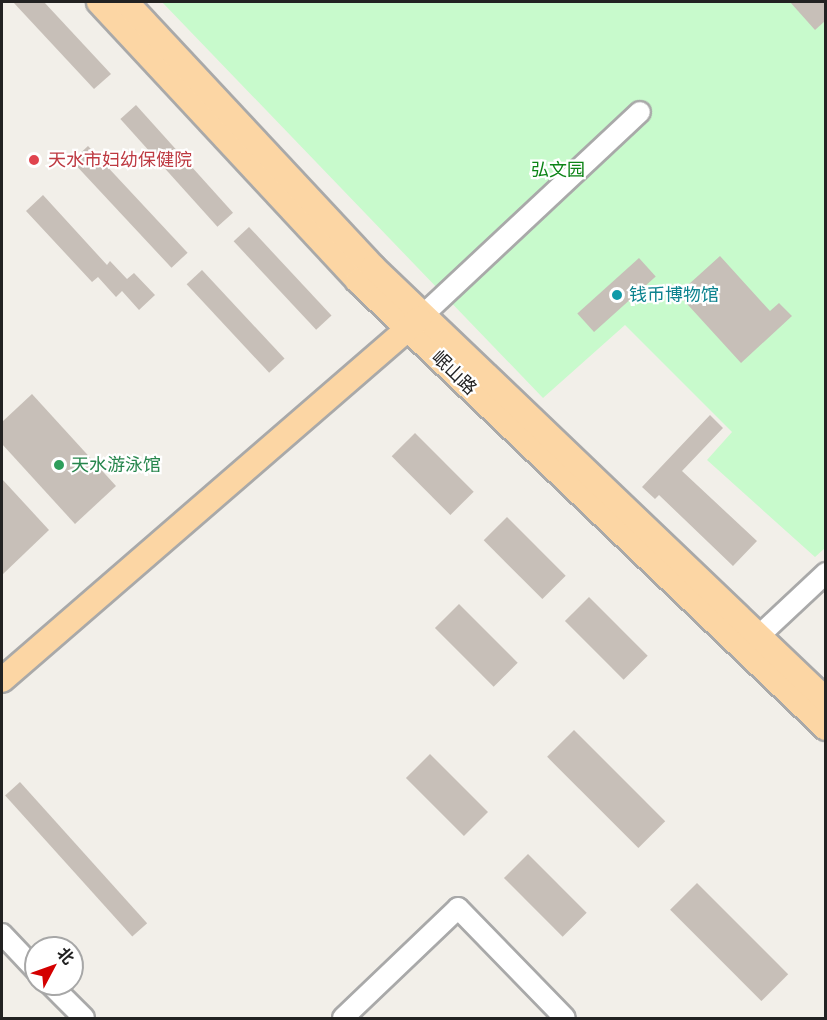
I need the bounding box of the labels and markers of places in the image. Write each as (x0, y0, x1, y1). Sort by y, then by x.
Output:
place label: 天水市妇幼保健院 (48, 149, 192, 171)
marker: 天水市妇幼保健院 (25, 151, 43, 169)
place label: 钱币博物馆 (629, 284, 719, 306)
marker: 钱币博物馆 (610, 288, 624, 302)
place label: 天水游泳馆 (71, 454, 161, 476)
marker: 天水游泳馆 (52, 458, 66, 472)

